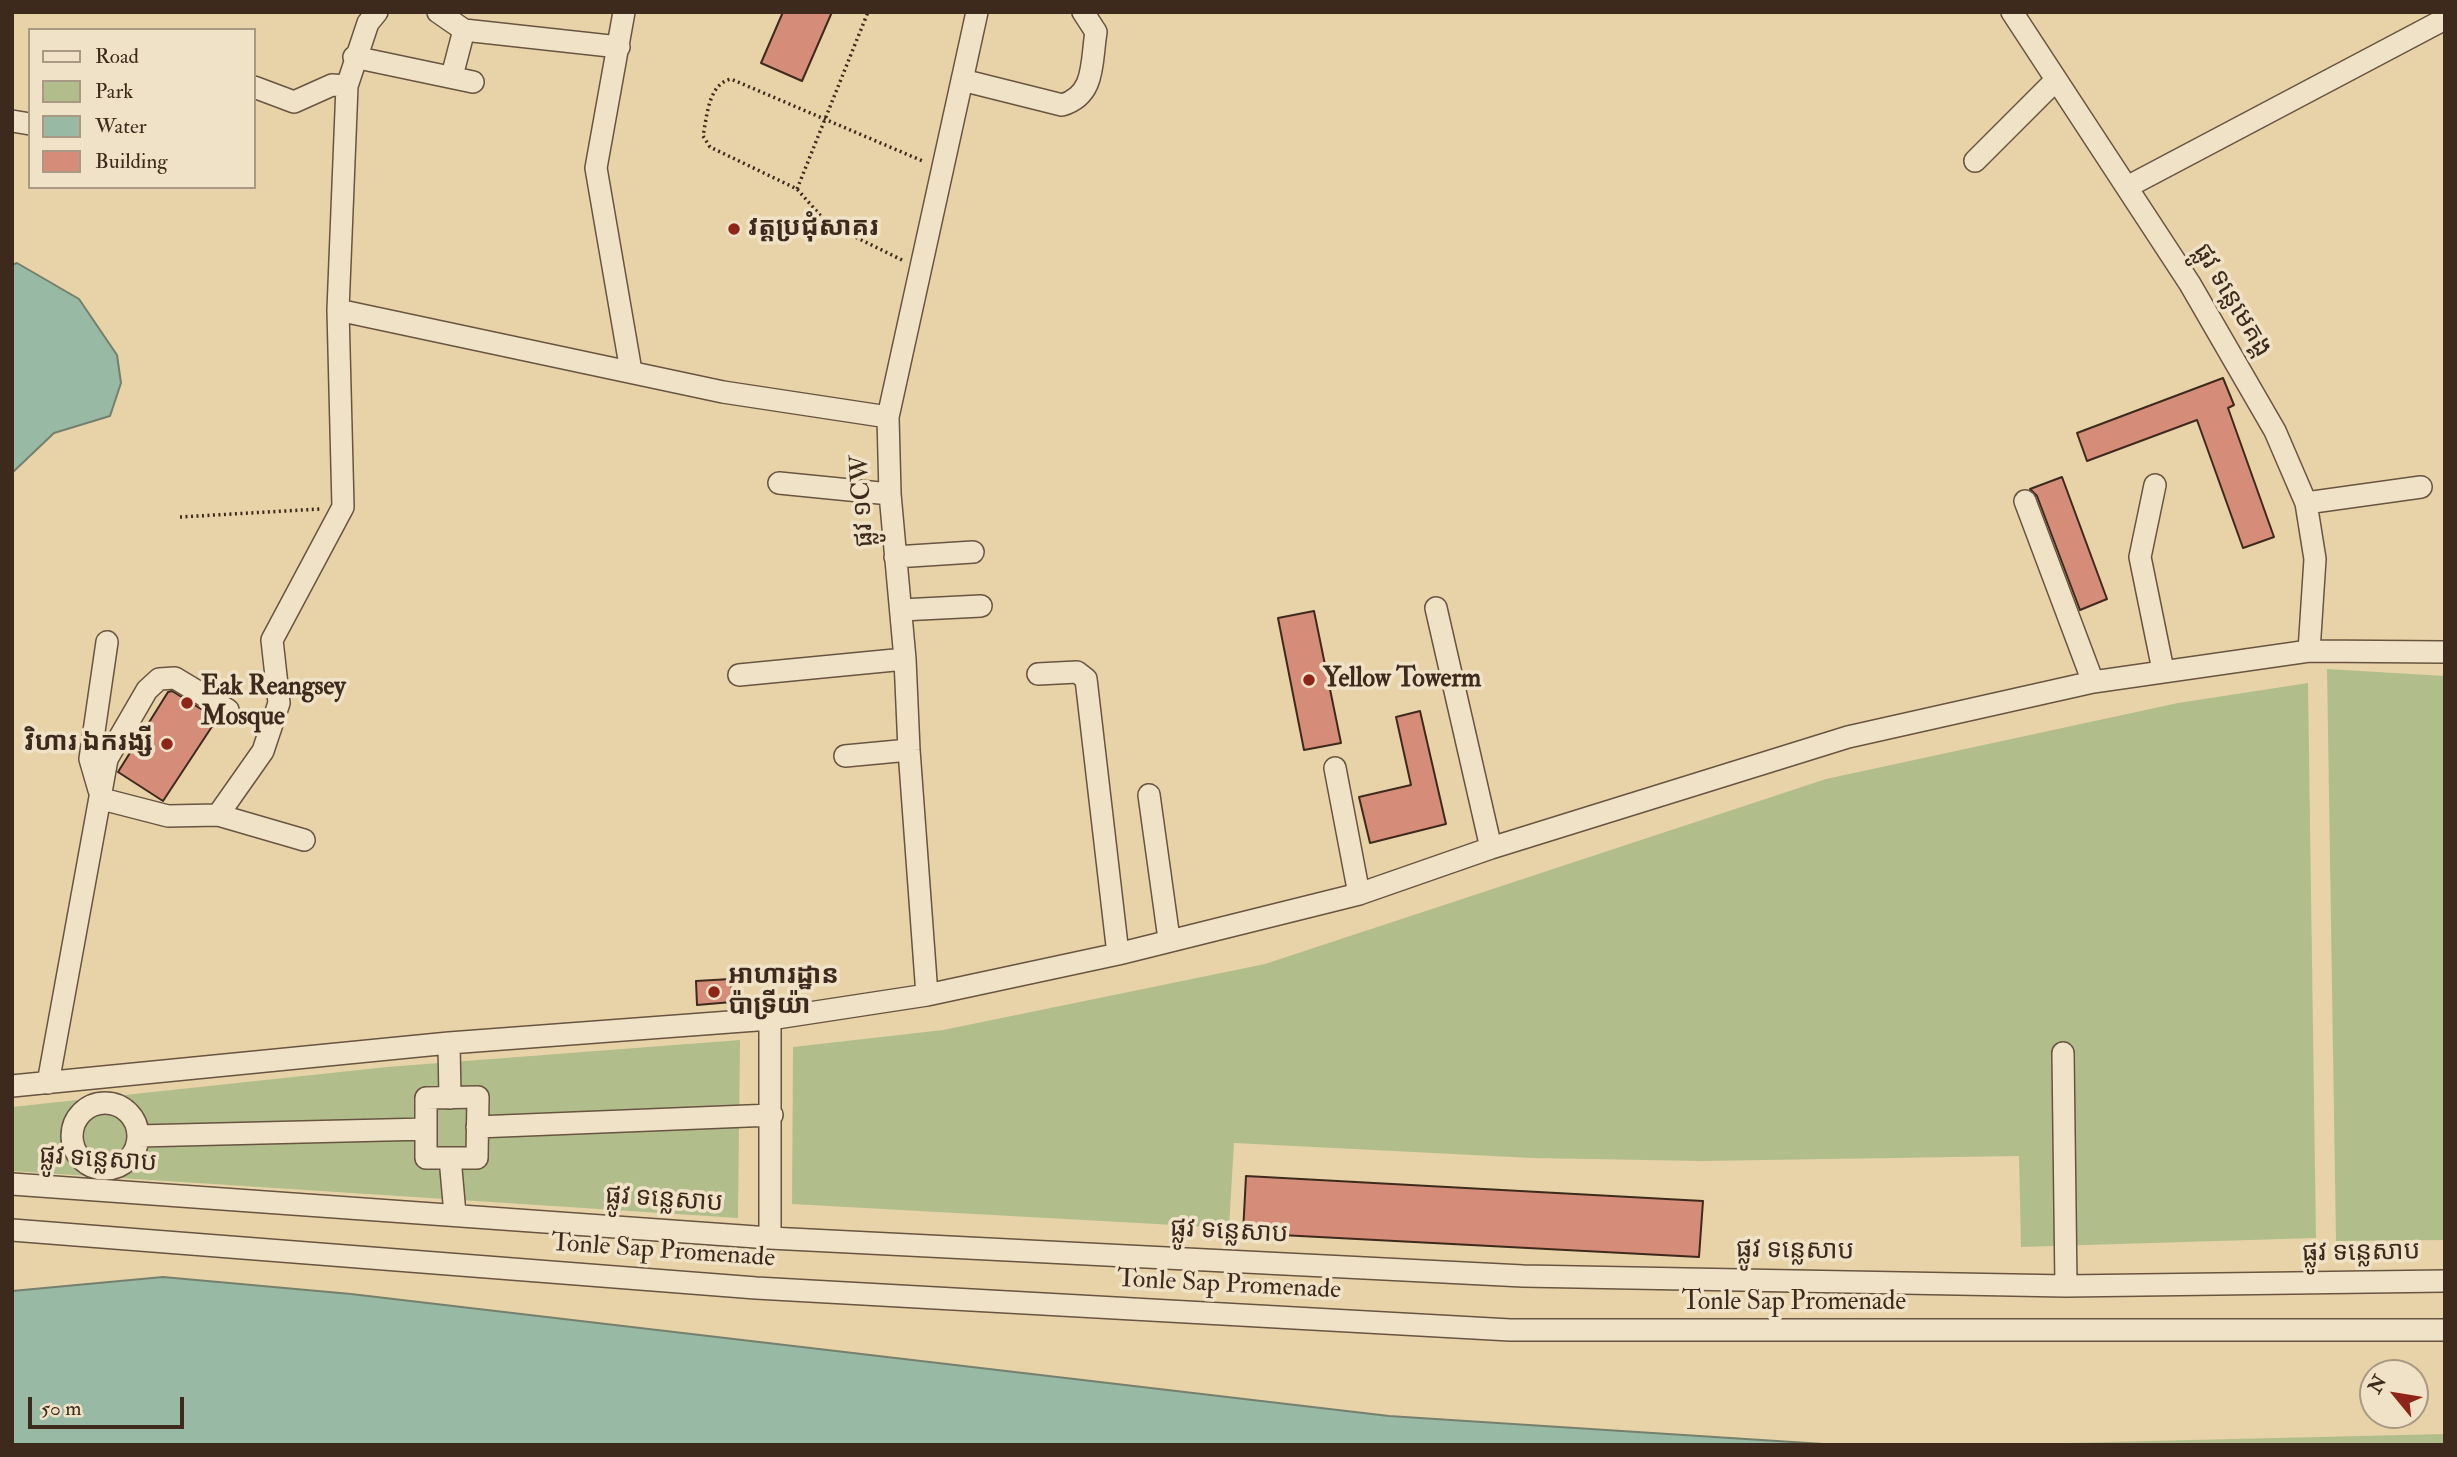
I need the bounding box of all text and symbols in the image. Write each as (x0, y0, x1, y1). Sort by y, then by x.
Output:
legend (28, 28, 256, 189)
text: Road (95, 43, 139, 70)
text: Park (95, 78, 133, 105)
text: Water (95, 113, 147, 140)
text: Building (95, 148, 168, 175)
place label: វត្តប្រជុំសាគរ (748, 213, 879, 245)
marker: វត្តប្រជុំសាគរ (726, 221, 742, 237)
street label: ផ្លូវ ទន្លេមេគង្គ (2185, 239, 2277, 363)
street label: ផ្លូវ ១CW (846, 454, 882, 548)
place label: Yellow Towerm (1323, 664, 1481, 696)
place label: Eak Reangsey Mosque (201, 672, 346, 734)
marker: Yellow Towerm (1301, 672, 1317, 688)
marker: Eak Reangsey Mosque (179, 695, 195, 711)
place label: វិហារ ឯករង្សី (24, 728, 153, 760)
marker: វិហារ ឯករង្សី (159, 736, 175, 752)
place label: អាហារដ្ឋាន ប៉ាទ្រីយ៉ា (728, 961, 839, 1023)
marker: អាហារដ្ឋាន ប៉ាទ្រីយ៉ា (706, 984, 722, 1000)
street label: ផ្លូវ ទន្លេសាប (38, 1141, 158, 1181)
street label: ផ្លូវ ទន្លេសាប (604, 1181, 724, 1221)
street label: ផ្លូវ ទន្លេសាប (1169, 1214, 1289, 1252)
street label: Tonle Sap Promenade (550, 1229, 776, 1275)
street label: ផ្លូវ ទន្លេសាប (1736, 1235, 1854, 1269)
street label: ផ្លូវ ទន្លេសាប (2302, 1237, 2420, 1271)
street label: Tonle Sap Promenade (1116, 1265, 1342, 1307)
street label: Tonle Sap Promenade (1682, 1287, 1906, 1319)
north arrow (2359, 1359, 2429, 1429)
text: N (2363, 1371, 2392, 1398)
scale bar (32, 1384, 187, 1428)
text: 50 m (41, 1395, 82, 1422)

